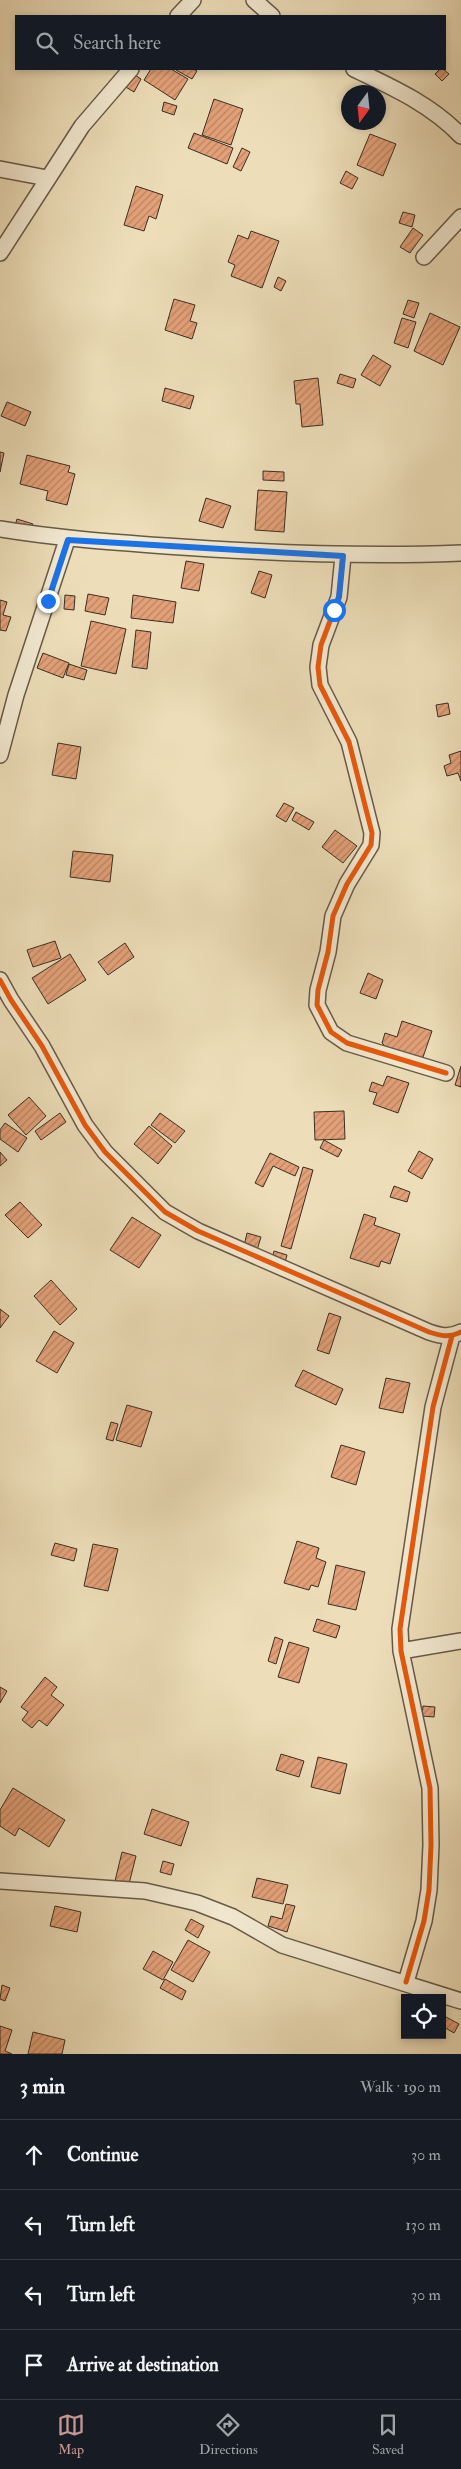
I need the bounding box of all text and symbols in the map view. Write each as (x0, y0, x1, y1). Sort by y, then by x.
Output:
search box (15, 15, 446, 70)
icon: search (33, 29, 61, 57)
text: Search here (73, 31, 161, 55)
north arrow (341, 85, 386, 130)
route end (37, 590, 60, 613)
route start (323, 599, 346, 622)
map controls (401, 1994, 446, 2039)
button: locate (401, 1994, 446, 2039)
text: 3 min (20, 2073, 65, 2100)
text: Walk · 190 m (360, 2077, 441, 2097)
icon: ahead (20, 2141, 48, 2169)
text: Continue (67, 2143, 138, 2167)
text: 30 m (411, 2145, 441, 2165)
icon: left (20, 2211, 48, 2239)
text: Turn left (67, 2213, 135, 2237)
text: 130 m (405, 2215, 441, 2235)
icon: left (20, 2281, 48, 2309)
text: Turn left (67, 2283, 135, 2307)
text: 30 m (411, 2285, 441, 2305)
icon: arrive (20, 2351, 48, 2379)
text: Arrive at destination (67, 2353, 219, 2377)
tab: Map (57, 2411, 85, 2458)
tab: Directions (199, 2411, 258, 2458)
tab: Saved (372, 2411, 404, 2458)

